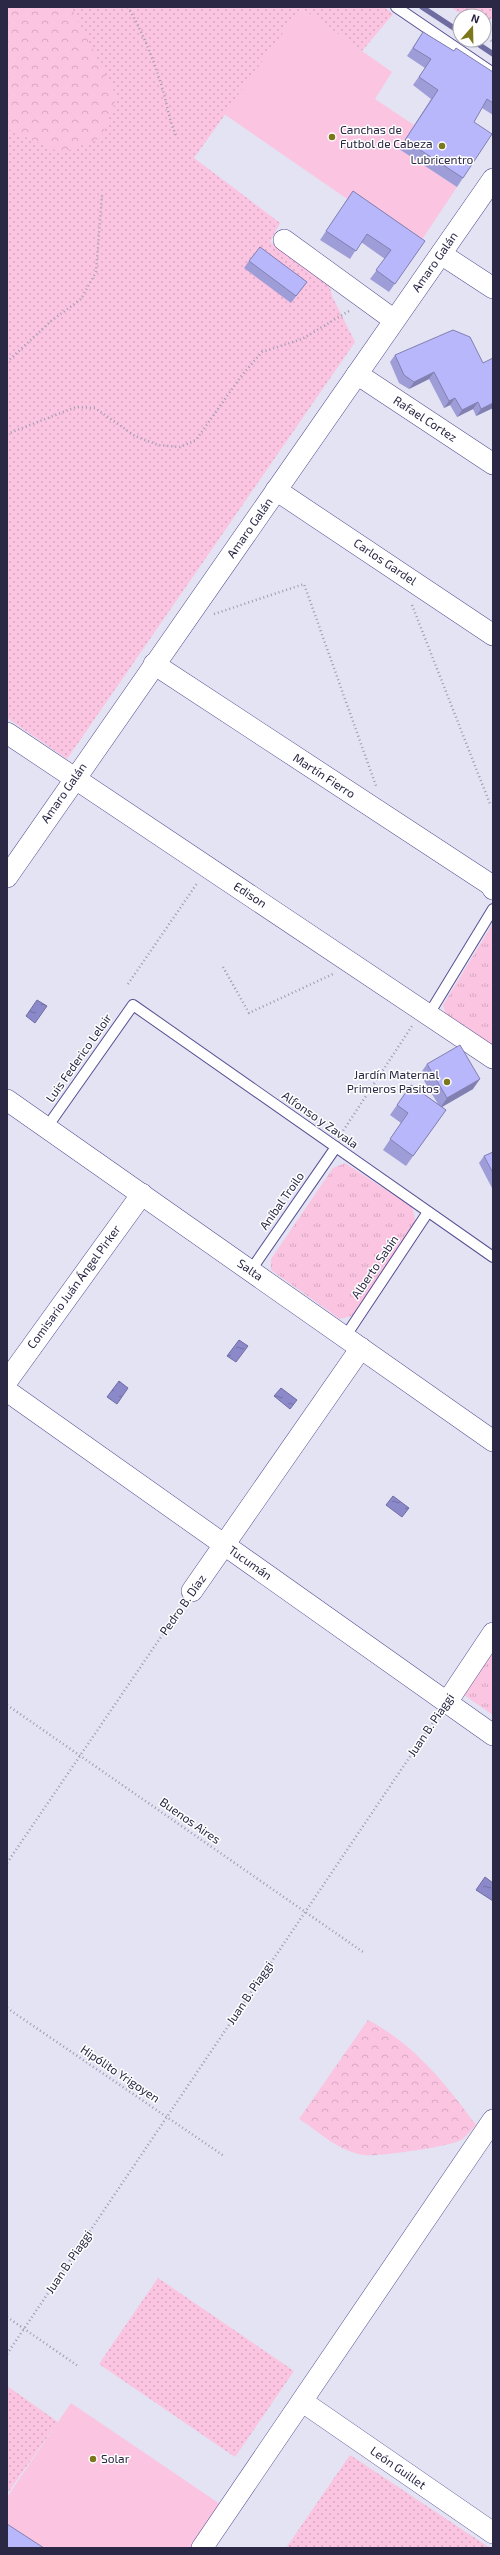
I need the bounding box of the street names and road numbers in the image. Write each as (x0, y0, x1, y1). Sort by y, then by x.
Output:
street label: Amaro Galán (408, 229, 460, 294)
street label: Rafael Cortez (391, 392, 460, 444)
street label: Amaro Galán (223, 495, 275, 560)
street label: Carlos Gardel (351, 535, 420, 588)
street label: Martín Fierro (291, 750, 358, 801)
street label: Amaro Galán (37, 760, 89, 825)
street label: Edison (231, 878, 270, 910)
street label: Luis Federico Leloir (42, 1010, 114, 1104)
street label: Alfonso y Zavala (280, 1088, 361, 1151)
street label: Aníbal Troilo (256, 1169, 306, 1232)
street label: Comisario Juán Ángel Pirker (24, 1222, 123, 1351)
street label: Alberto Sabín (348, 1232, 400, 1301)
street label: Salta (235, 1255, 266, 1283)
street label: Tucumán (226, 1542, 275, 1582)
street label: Pedro B. Díaz (156, 1571, 208, 1638)
street label: Juan B. Piaggi (404, 1690, 456, 1759)
street label: Buenos Aires (158, 1794, 224, 1846)
street label: Juan B. Piaggi (223, 1958, 275, 2027)
street label: Hipólito Yrigoyen (78, 2042, 163, 2105)
street label: Juan B. Piaggi (42, 2227, 94, 2296)
street label: León Guillet (368, 2443, 429, 2492)

